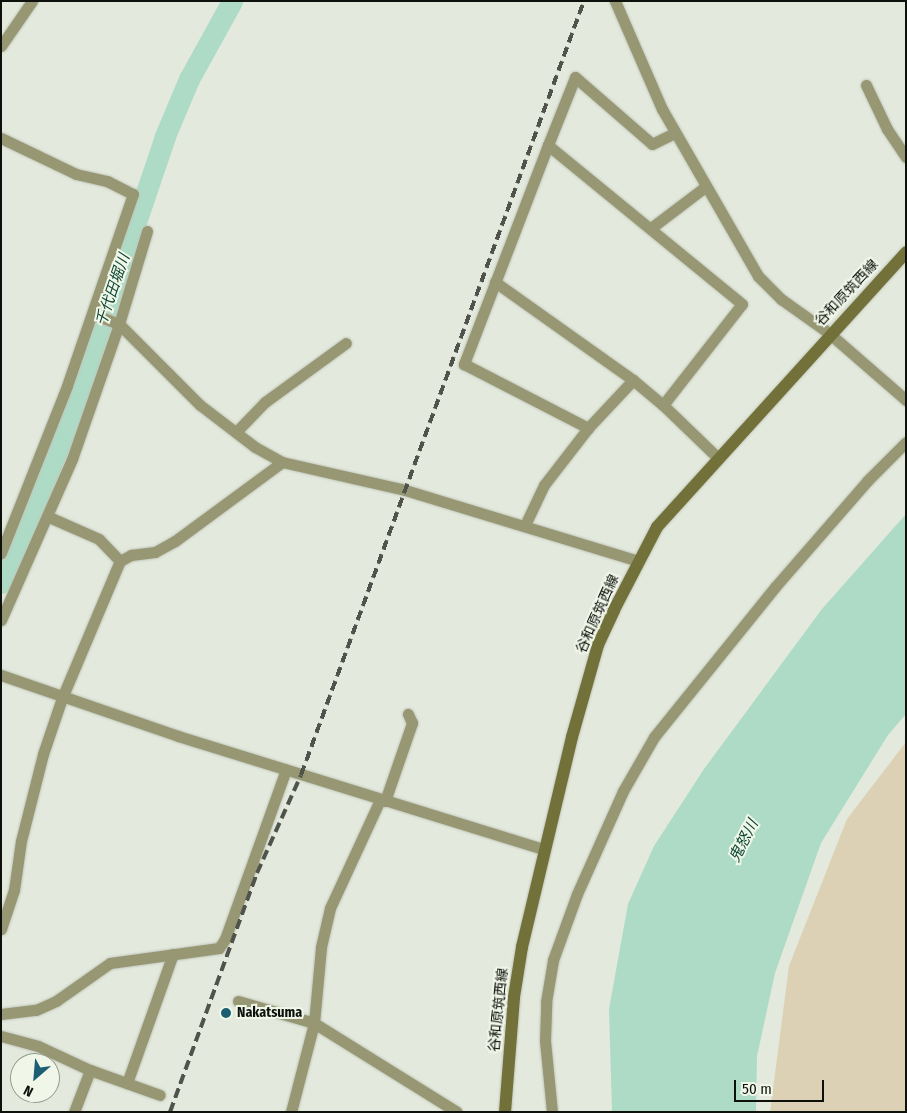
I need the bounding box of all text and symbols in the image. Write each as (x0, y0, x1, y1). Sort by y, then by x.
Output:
water label: 千代田堀川 (92, 252, 134, 328)
street label: 谷和原筑西線 (812, 257, 882, 329)
street label: 谷和原筑西線 (573, 572, 623, 656)
water label: 鬼怒川 (726, 817, 762, 865)
street label: 谷和原筑西線 (486, 967, 512, 1053)
place label: Nakatsuma (237, 1005, 302, 1021)
marker: Nakatsuma (219, 1006, 233, 1020)
north arrow (10, 1053, 60, 1103)
scale bar (737, 1070, 827, 1102)
text: 50 m (742, 1080, 772, 1098)
text: N (21, 1081, 36, 1100)

